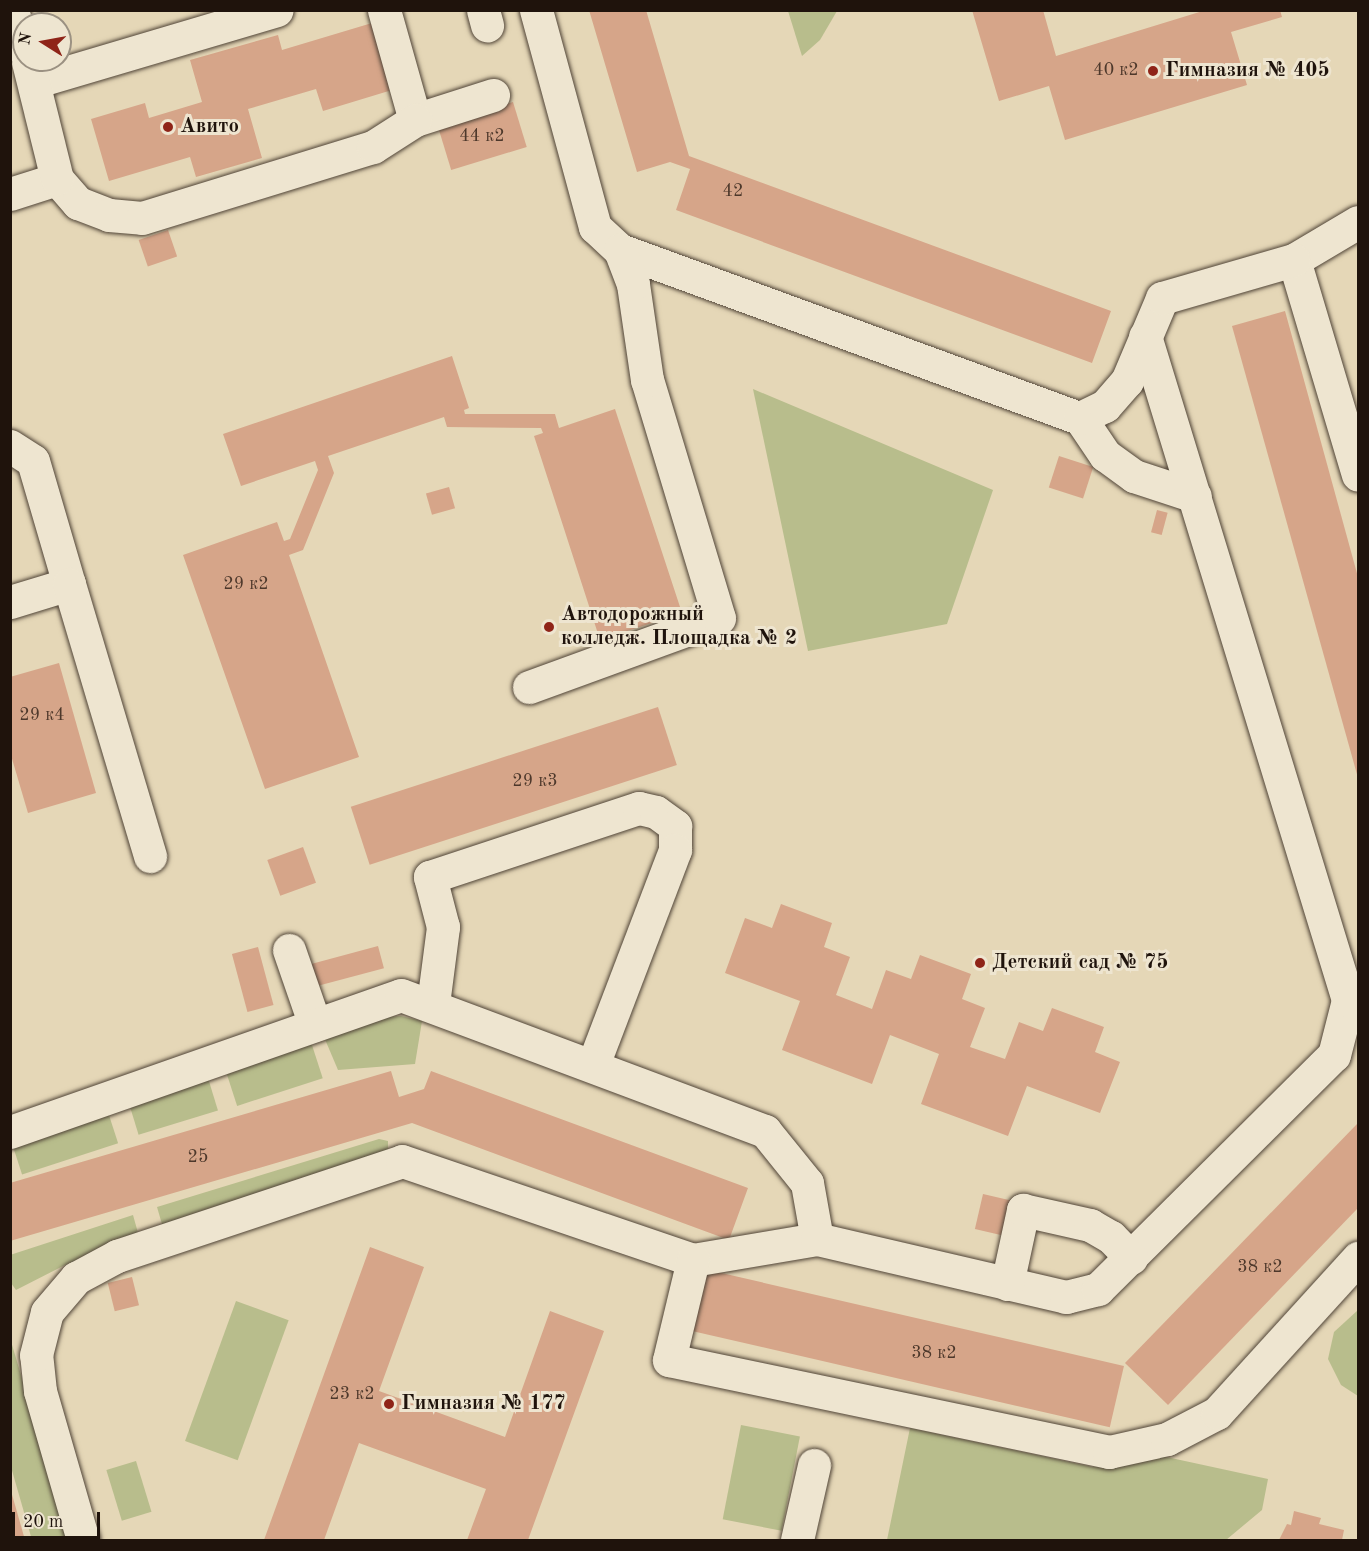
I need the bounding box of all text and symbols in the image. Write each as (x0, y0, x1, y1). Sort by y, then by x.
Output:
north arrow (12, 12, 72, 72)
text: N (17, 31, 35, 46)
place label: Гимназия № 405 (1165, 58, 1330, 84)
house number: 40 к2 (1093, 59, 1139, 81)
marker: Гимназия № 405 (1146, 64, 1160, 78)
place label: Авито (180, 114, 239, 140)
marker: Авито (161, 120, 175, 134)
house number: 44 к2 (459, 125, 505, 147)
house number: 42 (723, 180, 743, 202)
house number: 29 к2 (223, 573, 269, 595)
place label: Автодорожный колледж. Площадка № 2 (561, 602, 797, 652)
marker: Автодорожный колледж. Площадка № 2 (542, 620, 556, 634)
house number: 29 к4 (19, 704, 65, 726)
house number: 29 к3 (512, 770, 558, 792)
place label: Детский сад № 75 (992, 950, 1168, 976)
marker: Детский сад № 75 (973, 956, 987, 970)
house number: 25 (188, 1146, 208, 1168)
house number: 38 к2 (1237, 1256, 1283, 1278)
house number: 38 к2 (911, 1342, 957, 1364)
house number: 23 к2 (329, 1383, 375, 1405)
place label: Гимназия № 177 (401, 1391, 566, 1417)
marker: Гимназия № 177 (382, 1397, 396, 1411)
scale bar (15, 1500, 104, 1538)
text: 20 m (23, 1513, 63, 1531)

